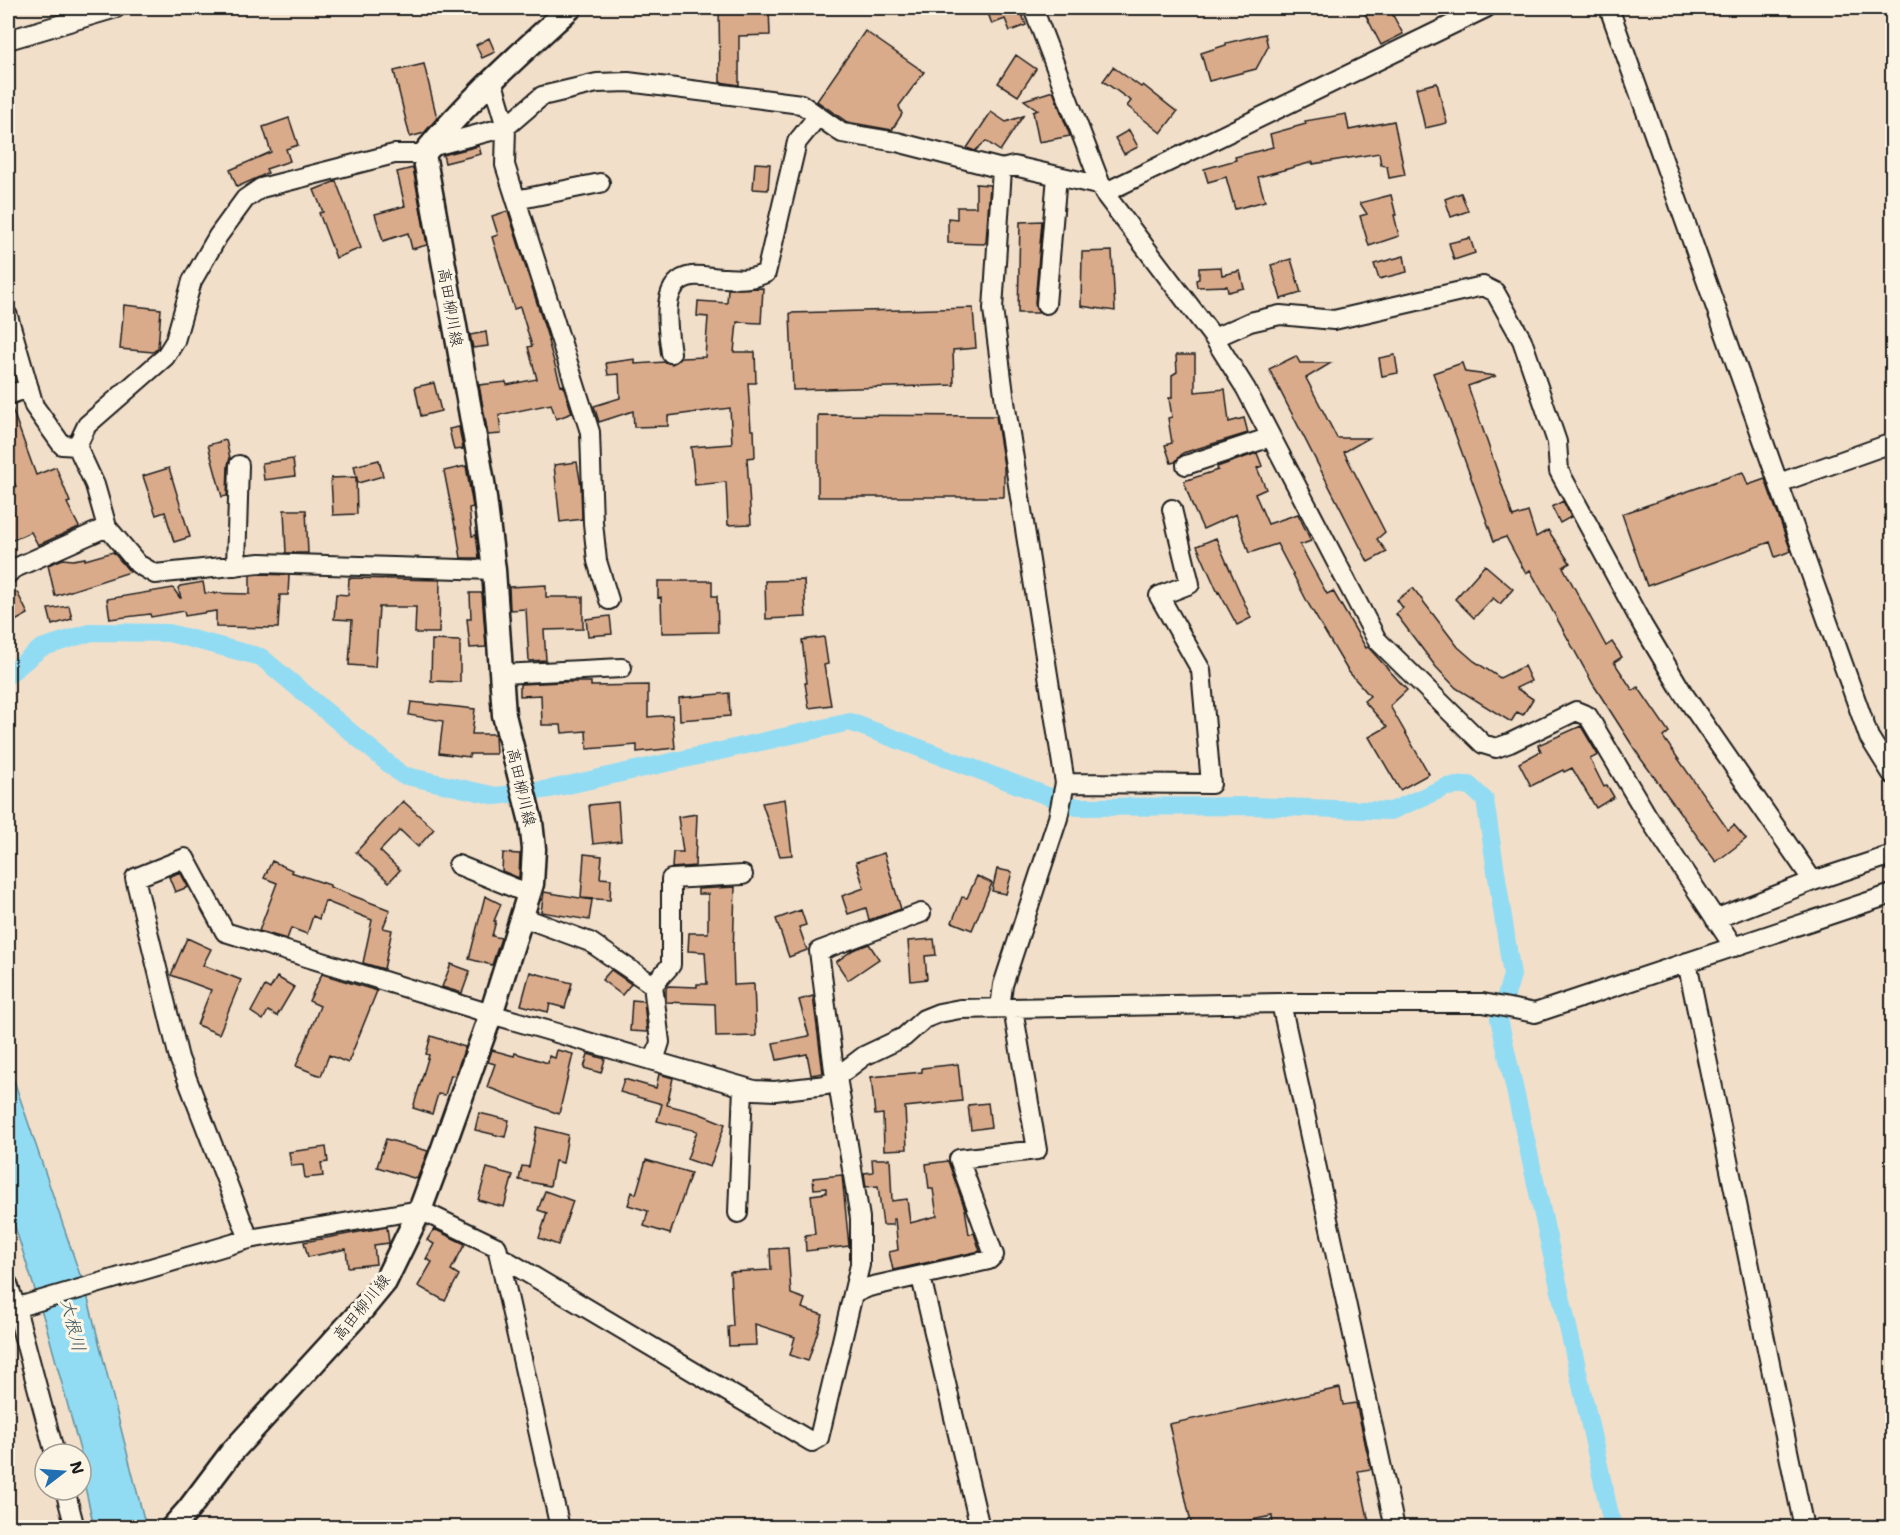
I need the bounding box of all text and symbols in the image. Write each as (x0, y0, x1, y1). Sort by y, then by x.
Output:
street label: 高田柳川線 (433, 266, 468, 348)
street label: 高田柳川線 (502, 746, 541, 828)
street label: 高田柳川線 (328, 1270, 395, 1345)
water label: 大根川 (55, 1296, 91, 1354)
north arrow (33, 1442, 93, 1502)
text: N (65, 1459, 89, 1477)

